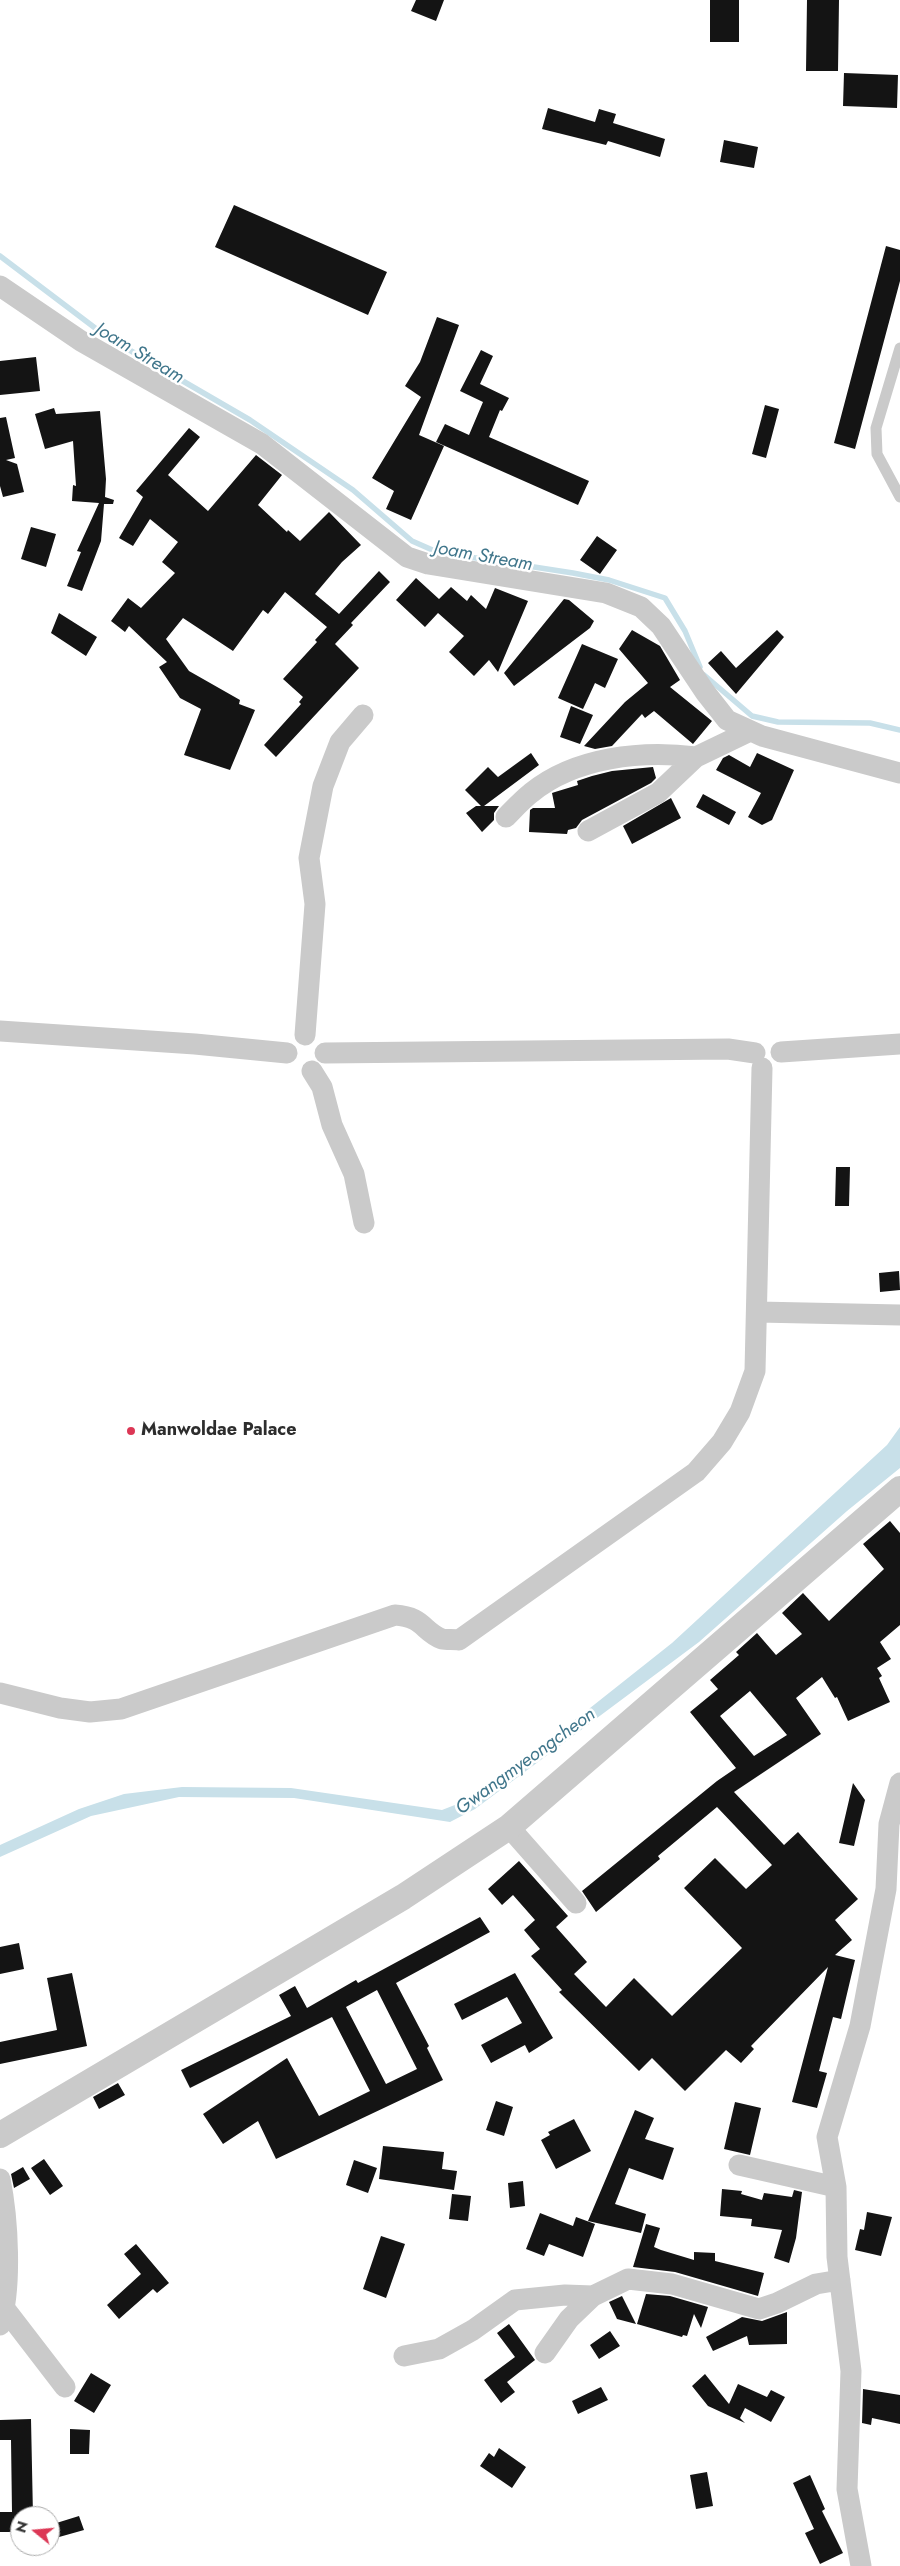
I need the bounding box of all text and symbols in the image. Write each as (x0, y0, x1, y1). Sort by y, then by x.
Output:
water label: Joam Stream (90, 318, 188, 390)
water label: Joam Stream (432, 537, 534, 577)
place label: Manwoldae Palace (141, 1420, 297, 1442)
marker: Manwoldae Palace (125, 1425, 137, 1437)
water label: Gwangmyeongcheon (452, 1704, 600, 1820)
north arrow (10, 2506, 60, 2556)
text: N (10, 2519, 33, 2535)

